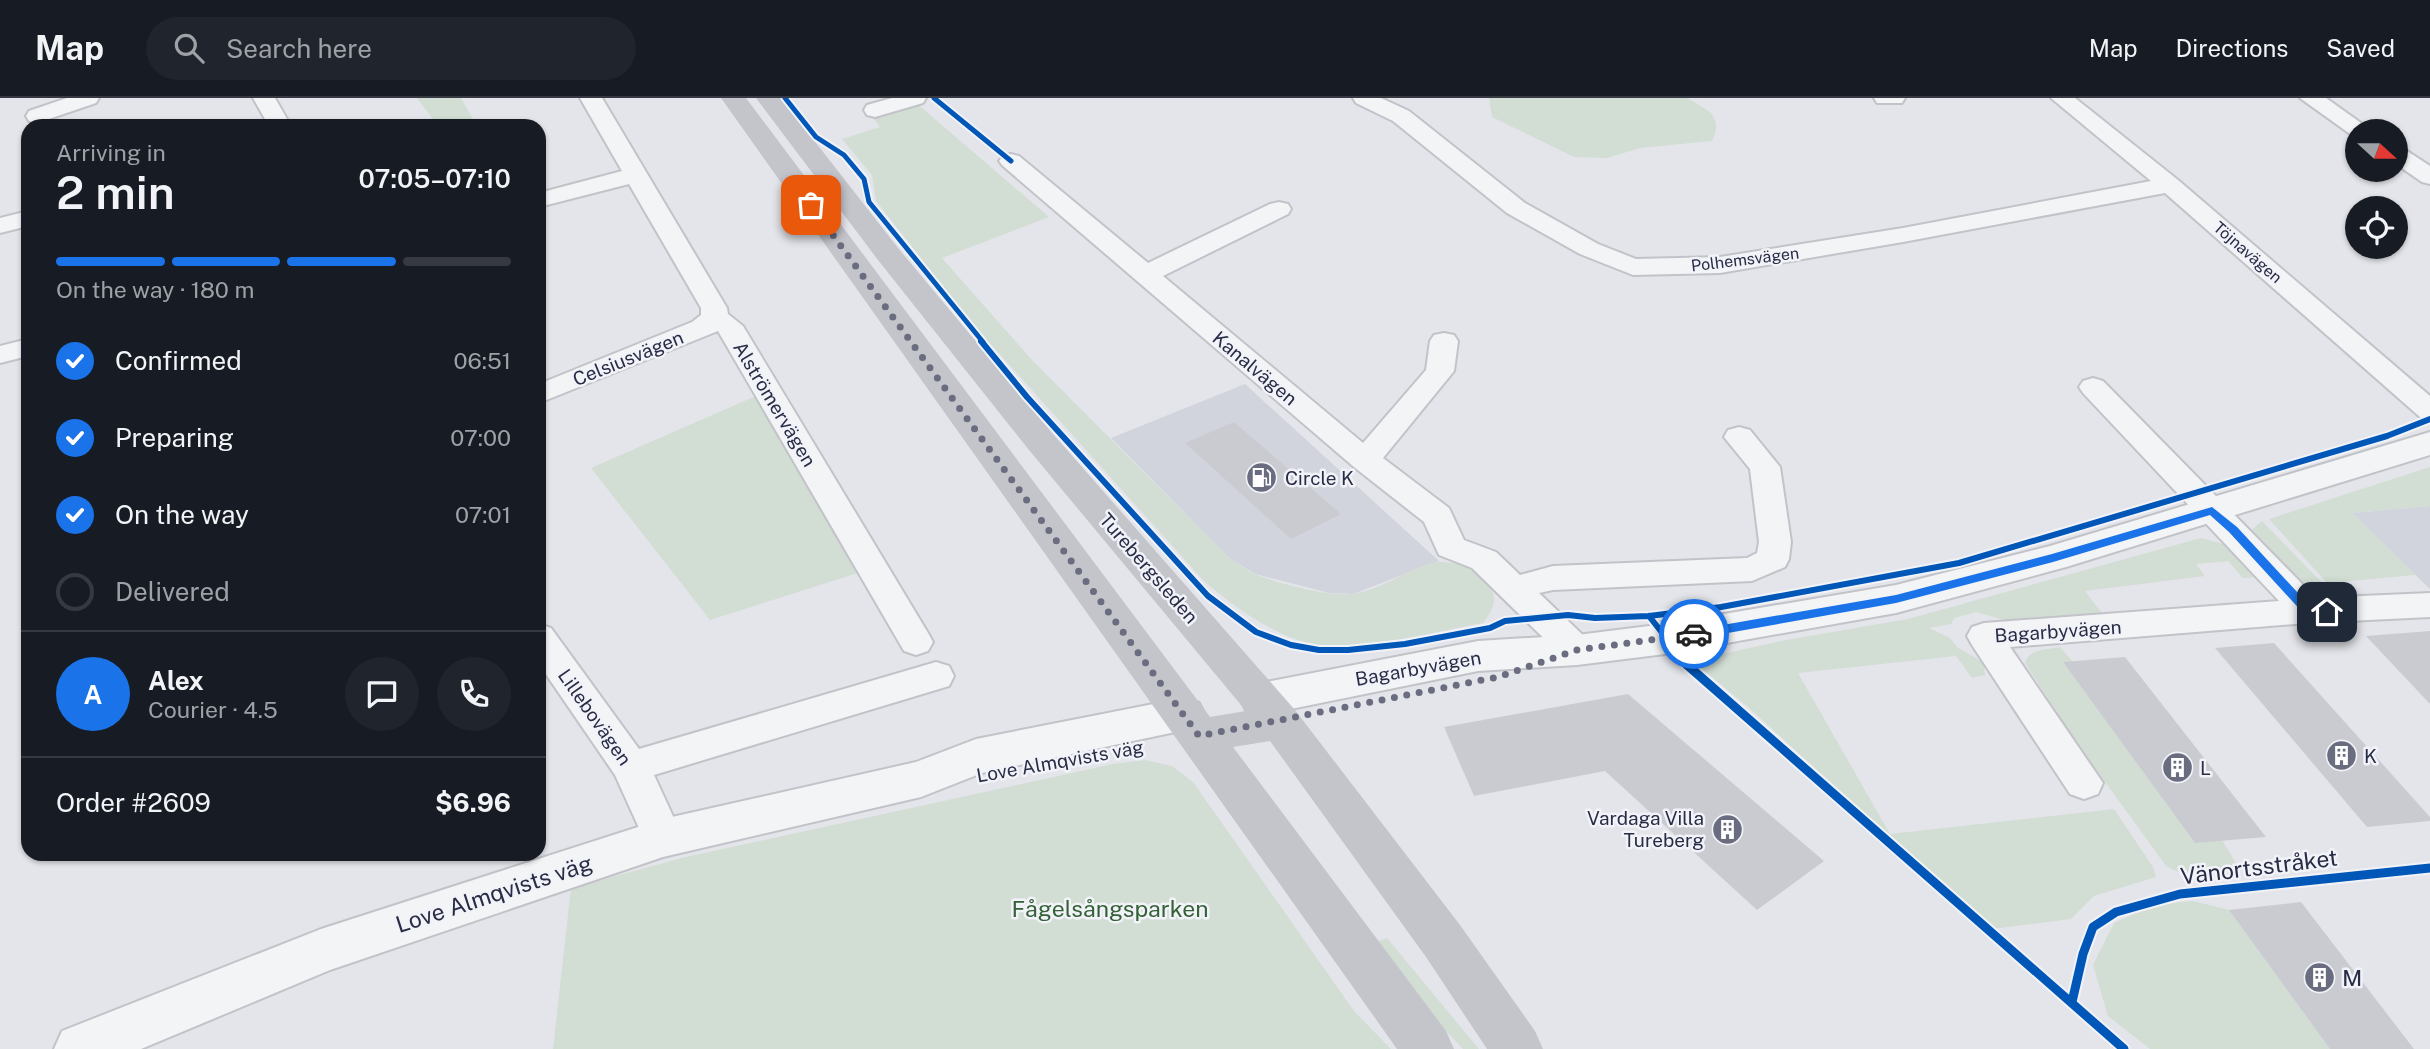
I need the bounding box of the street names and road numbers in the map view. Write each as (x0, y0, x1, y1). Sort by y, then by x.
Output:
street label: Töjnavägen (2210, 218, 2286, 287)
street label: Polhemsvägen (1690, 243, 1800, 276)
street label: Celsiusvägen (569, 326, 687, 390)
street label: Kanalvägen (1208, 326, 1302, 410)
street label: Alströmervägen (729, 338, 821, 470)
street label: Turebergsleden (1095, 508, 1203, 628)
street label: Bagarbyvägen (1994, 616, 2122, 646)
street label: Bagarbyvägen (1353, 646, 1483, 690)
street label: Lillebovägen (554, 665, 636, 769)
street label: Love Almqvists väg (975, 735, 1146, 787)
street label: Vänortsstråket (2179, 843, 2339, 890)
street label: Love Almqvists väg (392, 849, 596, 938)

